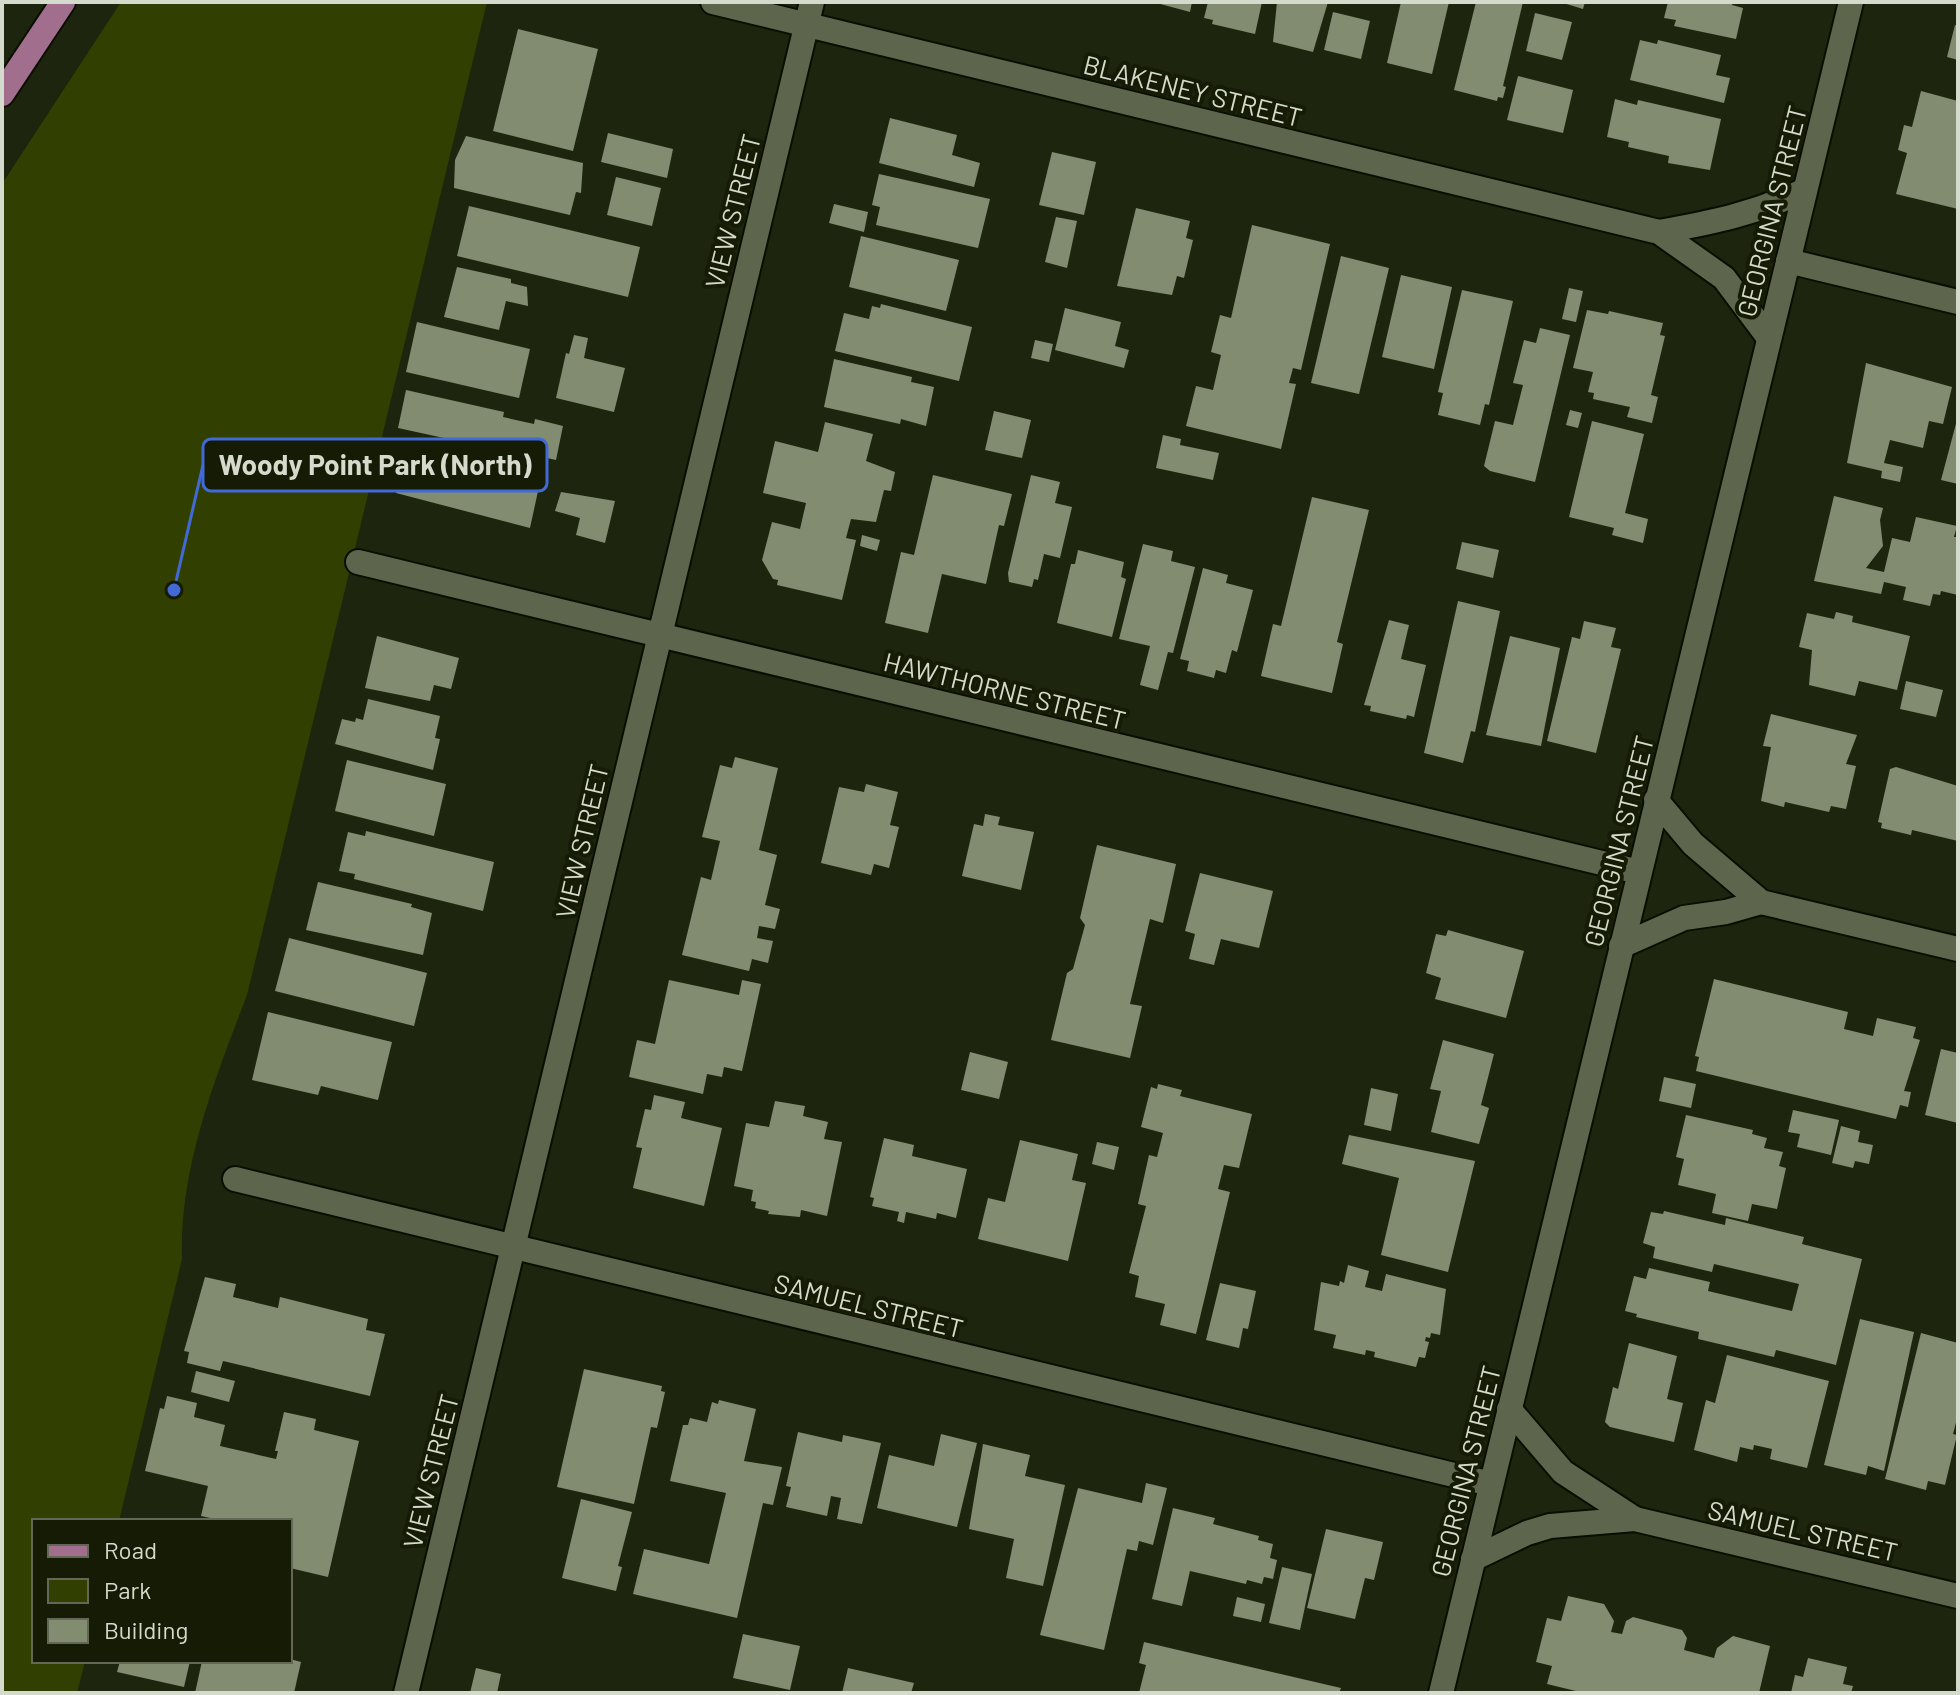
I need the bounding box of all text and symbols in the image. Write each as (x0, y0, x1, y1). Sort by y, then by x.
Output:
street label: BLAKENEY STREET (1081, 48, 1305, 132)
street label: GEORGINA STREET (1730, 102, 1812, 320)
street label: VIEW STREET (698, 131, 766, 291)
callout: Woody Point Park (North) (203, 439, 547, 491)
text: Woody Point Park (North) (219, 447, 532, 481)
street label: HAWTHORNE STREET (881, 645, 1129, 735)
street label: GEORGINA STREET (1577, 732, 1659, 950)
street label: VIEW STREET (548, 761, 614, 921)
street label: SAMUEL STREET (771, 1267, 967, 1343)
street label: GEORGINA STREET (1424, 1362, 1506, 1580)
street label: VIEW STREET (396, 1391, 464, 1551)
street label: SAMUEL STREET (1705, 1493, 1901, 1567)
legend (32, 1519, 292, 1663)
text: Road (104, 1535, 157, 1564)
text: Park (104, 1575, 151, 1604)
text: Building (104, 1615, 188, 1644)

